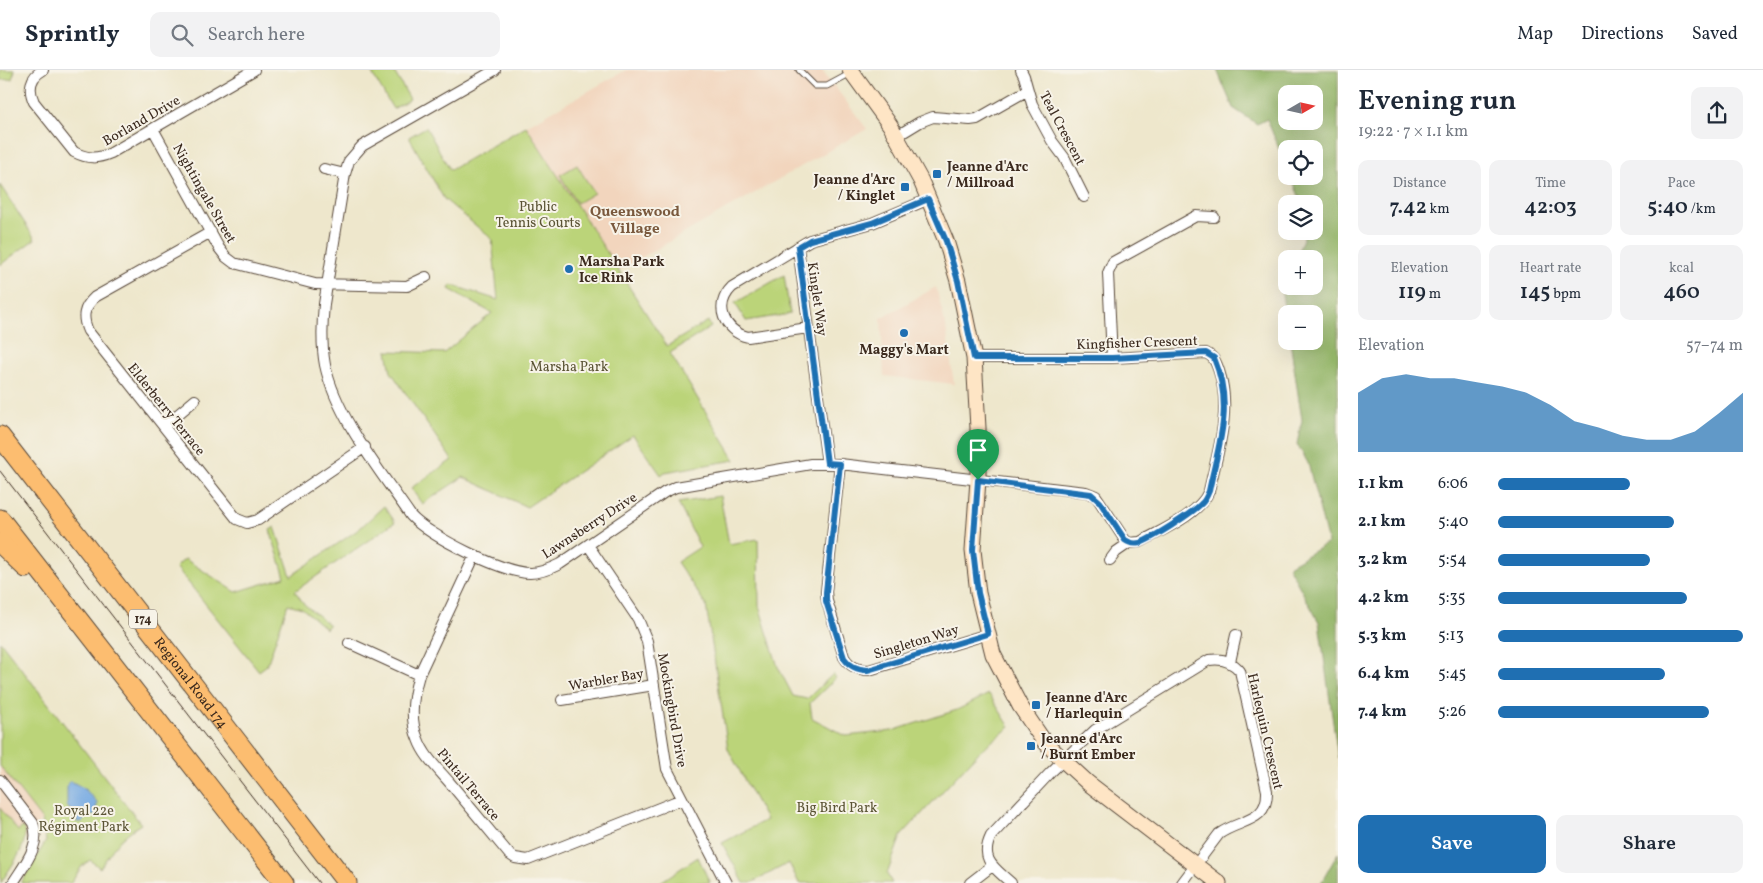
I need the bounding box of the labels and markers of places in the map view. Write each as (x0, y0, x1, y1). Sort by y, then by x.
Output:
place label: Jeanne d'Arc / Millroad (946, 158, 1029, 193)
marker: Jeanne d'Arc / Millroad (931, 168, 943, 180)
place label: Jeanne d'Arc / Kinglet (813, 171, 895, 206)
marker: Jeanne d'Arc / Kinglet (899, 181, 911, 193)
place label: Marsha Park Ice Rink (579, 253, 665, 288)
marker: Marsha Park Ice Rink (563, 263, 575, 275)
marker: Maggy's Mart (898, 327, 910, 339)
place label: Maggy's Mart (859, 341, 949, 360)
pin (957, 429, 999, 480)
place label: Jeanne d'Arc / Harlequin (1045, 689, 1128, 724)
marker: Jeanne d'Arc / Harlequin (1030, 699, 1042, 711)
place label: Jeanne d'Arc / Burnt Ember (1040, 730, 1136, 765)
marker: Jeanne d'Arc / Burnt Ember (1025, 740, 1037, 752)

